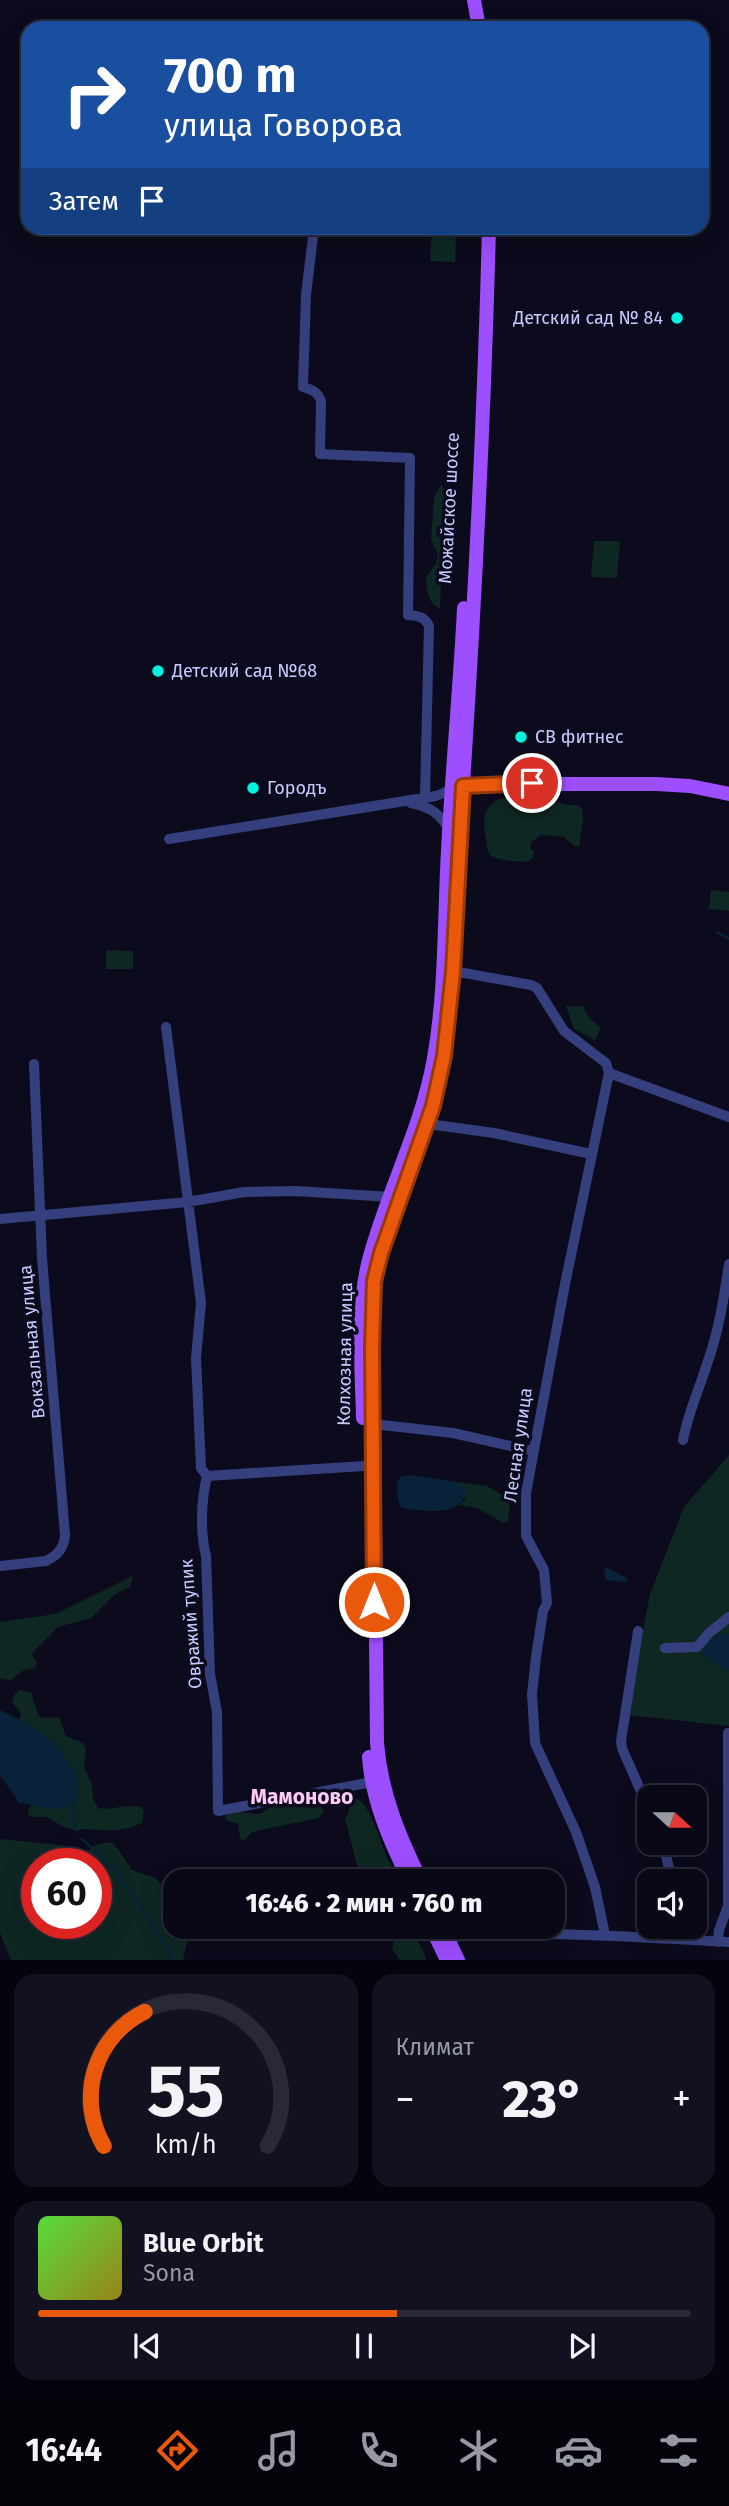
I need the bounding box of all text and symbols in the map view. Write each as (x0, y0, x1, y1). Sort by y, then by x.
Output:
text: 700 m (164, 46, 297, 105)
icon: right (49, 49, 140, 140)
text: улица Говорова (164, 106, 403, 144)
icon: arrive (133, 182, 171, 220)
text: Затем (49, 186, 119, 217)
place label: Детский сад № 84 (512, 307, 663, 329)
marker: Детский сад № 84 (669, 310, 685, 326)
street label: Можайское шоссе (434, 432, 464, 584)
place label: Детский сад №68 (171, 660, 317, 682)
marker: Детский сад №68 (150, 663, 166, 679)
place label: СВ фитнес (535, 726, 624, 748)
marker: СВ фитнес (513, 729, 529, 745)
pin (502, 753, 562, 813)
icon: arrive (513, 764, 551, 802)
place label: Городъ (267, 777, 327, 799)
marker: Городъ (245, 780, 261, 796)
street label: Вокзальная улица (14, 1264, 50, 1420)
street label: Колхозная улица (333, 1282, 357, 1426)
street label: Лесная улица (499, 1386, 537, 1504)
street label: Овражий тупик (175, 1558, 207, 1690)
position arrow (337, 1565, 411, 1639)
district label: Мамоново (251, 1784, 353, 1810)
north arrow (637, 1785, 707, 1855)
map controls (637, 1785, 707, 1939)
speed limit sign: 60 (21, 1848, 112, 1939)
button: sound (637, 1869, 707, 1939)
text: 16:46 · 2 мин · 760 m (246, 1888, 482, 1919)
text: Климат (396, 2033, 474, 2061)
text: 55 (147, 2049, 225, 2136)
text: 23° (503, 2068, 584, 2131)
text: − (396, 2076, 415, 2122)
text: + (672, 2076, 691, 2122)
text: km/h (155, 2130, 217, 2160)
text: Blue Orbit (143, 2228, 263, 2259)
text: Sona (143, 2259, 195, 2287)
icon: previous (128, 2327, 166, 2365)
icon: pause (345, 2327, 383, 2365)
icon: next (563, 2327, 601, 2365)
icon: directions (153, 2426, 202, 2475)
icon: music (254, 2426, 303, 2475)
icon: phone (354, 2426, 403, 2475)
icon: climate (454, 2426, 503, 2475)
icon: car (554, 2426, 603, 2475)
icon: filters (654, 2426, 703, 2475)
text: 16:44 (26, 2431, 102, 2469)

